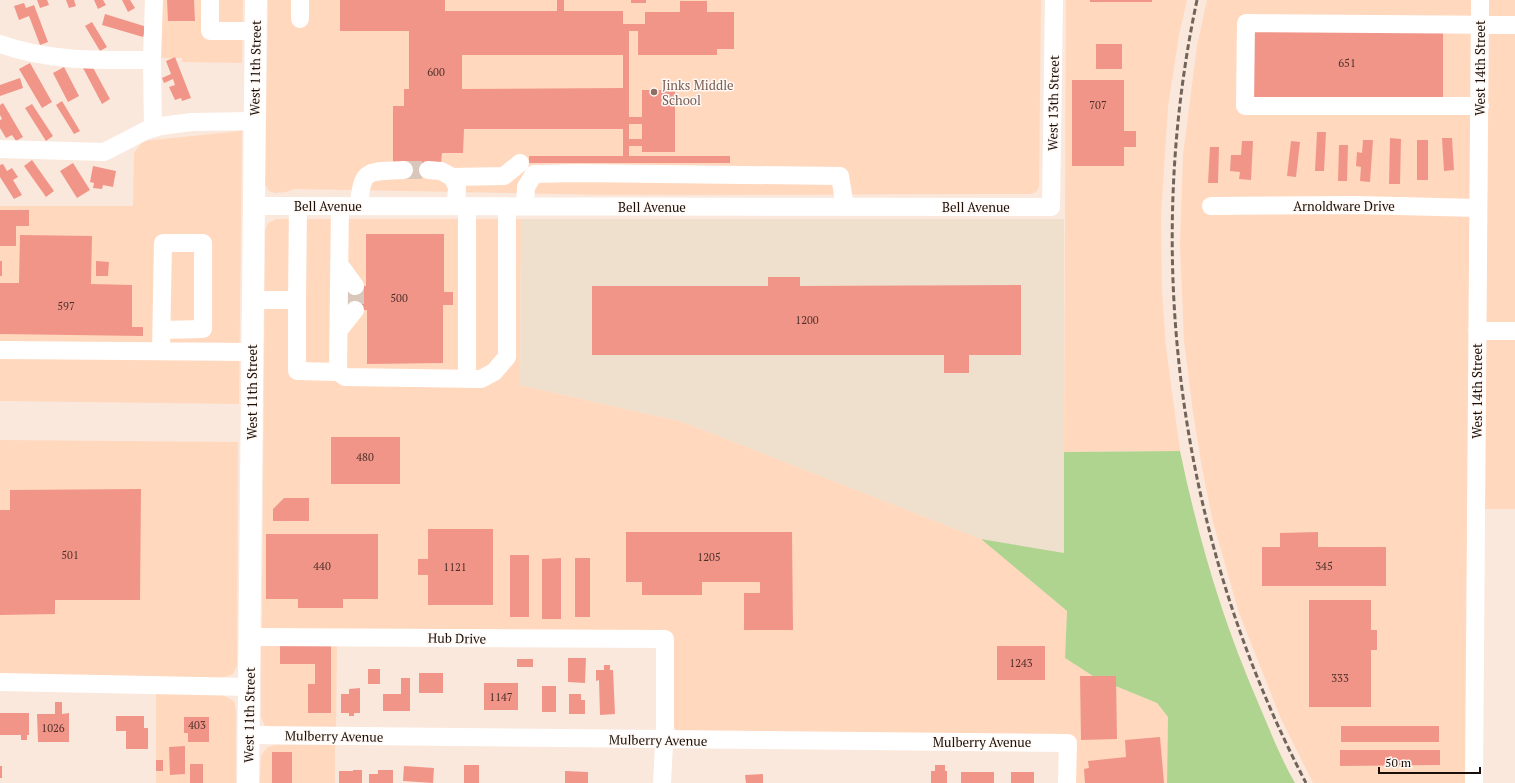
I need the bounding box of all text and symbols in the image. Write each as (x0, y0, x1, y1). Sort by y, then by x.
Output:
street label: West 11th Street (245, 20, 265, 116)
street label: West 14th Street (1471, 20, 1489, 116)
street label: West 13th Street (1043, 55, 1063, 151)
house number: 651 (1338, 56, 1356, 70)
house number: 600 (427, 65, 445, 79)
place label: Jinks Middle School (662, 76, 734, 109)
marker: Jinks Middle School (649, 87, 659, 97)
house number: 707 (1089, 98, 1107, 112)
street label: Bell Avenue (294, 197, 362, 215)
street label: Arnoldware Drive (1293, 197, 1395, 215)
street label: Bell Avenue (618, 198, 686, 216)
street label: Bell Avenue (942, 198, 1010, 216)
house number: 500 (390, 291, 408, 305)
house number: 597 (57, 299, 75, 313)
house number: 1200 (795, 313, 819, 327)
street label: West 14th Street (1468, 343, 1486, 439)
street label: West 11th Street (243, 344, 261, 440)
house number: 480 (356, 450, 374, 464)
house number: 501 (61, 548, 79, 562)
house number: 1205 (697, 550, 721, 564)
house number: 440 (313, 559, 331, 573)
house number: 345 (1315, 559, 1333, 573)
house number: 1121 (443, 560, 467, 574)
street label: Hub Drive (428, 628, 486, 648)
house number: 1243 (1009, 656, 1033, 670)
street label: West 11th Street (239, 667, 259, 763)
house number: 333 (1331, 671, 1349, 685)
house number: 1147 (489, 690, 513, 704)
house number: 403 (188, 718, 206, 732)
house number: 1026 (41, 721, 65, 735)
street label: Mulberry Avenue (285, 726, 383, 746)
street label: Mulberry Avenue (609, 730, 707, 750)
street label: Mulberry Avenue (933, 733, 1031, 751)
scale bar (1379, 749, 1480, 775)
text: 50 m (1385, 755, 1412, 770)

